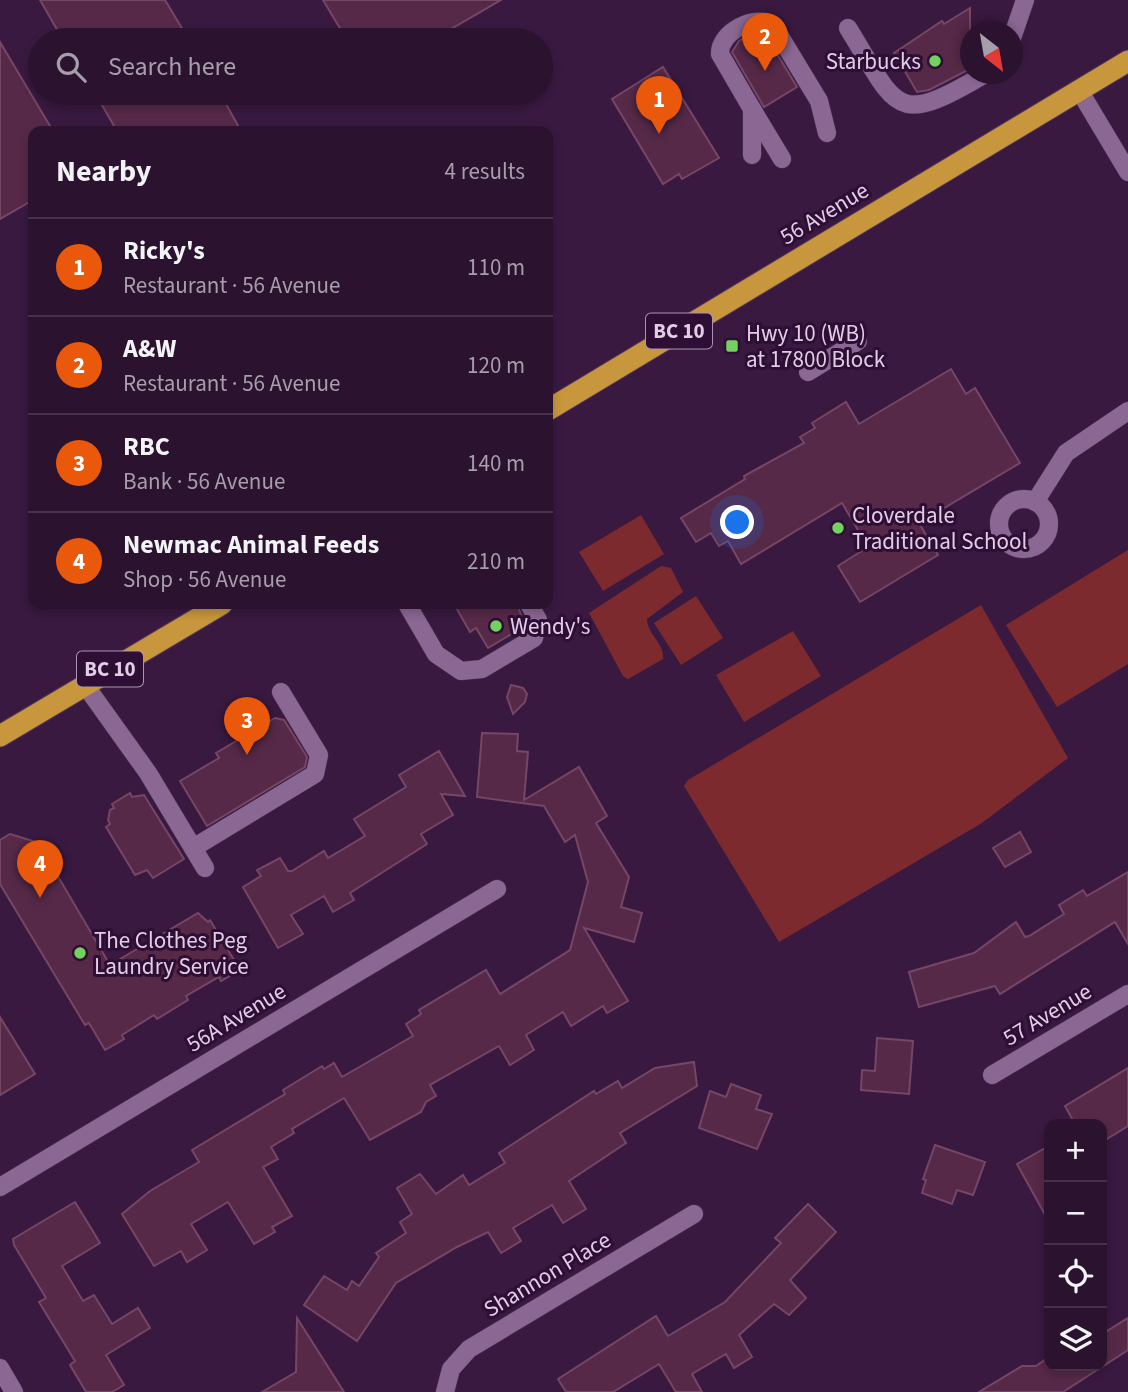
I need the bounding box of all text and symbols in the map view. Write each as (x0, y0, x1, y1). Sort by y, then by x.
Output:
pin: 2 (742, 13, 788, 71)
north arrow (960, 21, 1023, 84)
search box (28, 28, 553, 105)
place label: Starbucks (826, 45, 921, 78)
icon: search (52, 48, 90, 86)
text: Search here (108, 48, 236, 85)
marker: Starbucks (927, 53, 943, 69)
pin: 1 (636, 76, 682, 134)
text: Nearby (56, 150, 151, 193)
text: 4 results (445, 155, 525, 188)
street label: 56 Avenue (774, 174, 875, 253)
text: Ricky's (123, 232, 205, 269)
text: 1 (73, 251, 85, 284)
text: 110 m (467, 251, 525, 284)
text: Restaurant · 56 Avenue (123, 269, 341, 302)
road number: BC 10 (646, 314, 712, 348)
place label: Hwy 10 (WB) at 17800 Block (746, 317, 886, 376)
text: A&W (123, 330, 176, 367)
marker: Hwy 10 (WB) at 17800 Block (724, 338, 740, 354)
text: 2 (73, 349, 85, 382)
text: 120 m (467, 349, 525, 382)
text: Restaurant · 56 Avenue (123, 367, 341, 400)
text: RBC (123, 428, 170, 465)
text: 3 (73, 447, 85, 480)
text: 140 m (467, 447, 525, 480)
text: Bank · 56 Avenue (123, 465, 285, 498)
place label: Cloverdale Traditional School (852, 499, 1027, 558)
your location (720, 505, 754, 539)
marker: Cloverdale Traditional School (830, 520, 846, 536)
text: Newmac Animal Feeds (123, 526, 379, 563)
text: 4 (73, 545, 85, 578)
text: 210 m (467, 545, 525, 578)
text: Shop · 56 Avenue (123, 563, 286, 596)
place label: Wendy's (510, 610, 590, 643)
marker: Wendy's (488, 618, 504, 634)
road number: BC 10 (77, 652, 143, 686)
pin: 3 (224, 697, 270, 755)
pin: 4 (17, 840, 63, 898)
place label: The Clothes Peg Laundry Service (94, 924, 249, 983)
marker: The Clothes Peg Laundry Service (72, 945, 88, 961)
street label: 56A Avenue (180, 975, 292, 1060)
street label: 57 Avenue (997, 975, 1098, 1054)
map controls (1044, 1119, 1107, 1371)
button: + (1044, 1119, 1107, 1182)
button: − (1044, 1182, 1107, 1245)
street label: Shannon Place (477, 1223, 617, 1325)
button: locate (1044, 1245, 1107, 1308)
button: layers (1044, 1308, 1107, 1371)

